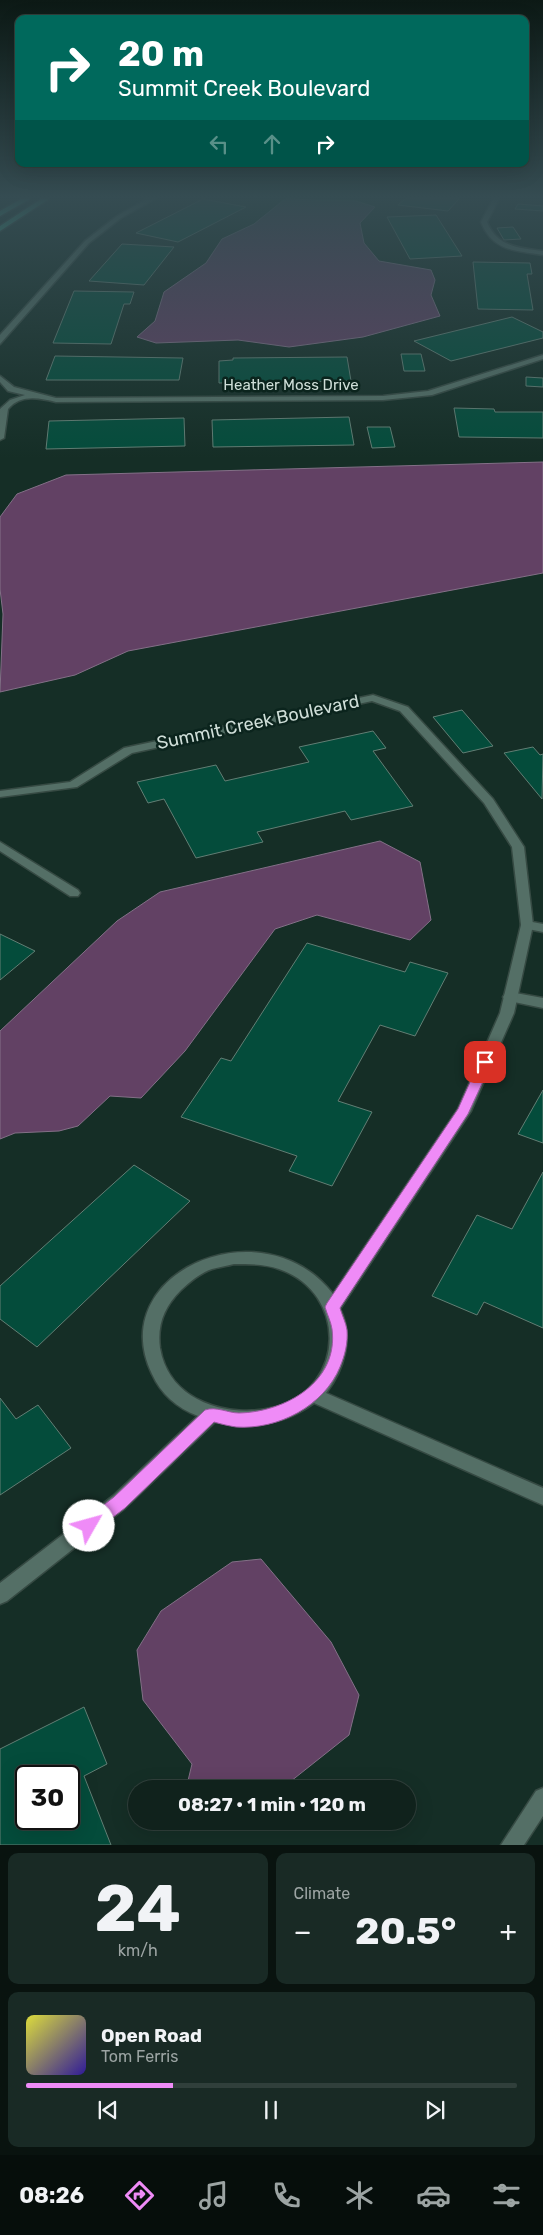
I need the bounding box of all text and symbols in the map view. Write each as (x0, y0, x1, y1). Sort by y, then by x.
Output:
text: 20 m (118, 33, 204, 75)
icon: right (35, 35, 100, 100)
text: Summit Creek Boulevard (118, 75, 370, 102)
icon: left (205, 130, 233, 158)
icon: ahead (258, 130, 286, 158)
icon: right (311, 130, 339, 158)
street label: Heather Moss Drive (223, 376, 359, 394)
street label: Summit Creek Boulevard (155, 690, 361, 754)
pin (464, 1041, 506, 1083)
icon: arrive (471, 1048, 499, 1076)
position arrow (62, 1499, 114, 1551)
speed limit sign: 30 (15, 1765, 80, 1830)
text: 08:27 · 1 min · 120 m (178, 1793, 366, 1816)
text: 24 (95, 1870, 181, 1947)
text: Climate (294, 1884, 350, 1903)
text: 20.5° (355, 1908, 456, 1954)
text: − (294, 1915, 312, 1948)
text: + (500, 1915, 517, 1948)
text: km/h (118, 1941, 158, 1960)
text: Open Road (101, 2024, 202, 2047)
text: Tom Ferris (101, 2047, 178, 2066)
icon: previous (94, 2096, 122, 2124)
icon: pause (257, 2096, 285, 2124)
icon: next (421, 2096, 449, 2124)
icon: directions (122, 2178, 157, 2213)
icon: music (196, 2178, 231, 2213)
icon: phone (269, 2178, 304, 2213)
icon: climate (342, 2178, 377, 2213)
icon: car (416, 2178, 451, 2213)
icon: filters (489, 2178, 524, 2213)
text: 08:26 (19, 2182, 84, 2209)

